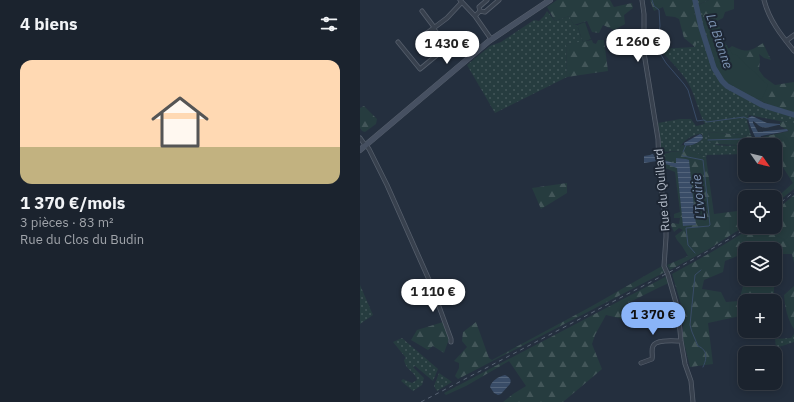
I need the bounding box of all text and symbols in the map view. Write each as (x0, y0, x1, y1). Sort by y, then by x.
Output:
water label: La Bionne (702, 12, 737, 71)
text: 4 biens (20, 13, 78, 35)
icon: filters (318, 13, 340, 35)
pin: 1 260 € (601, 29, 675, 63)
pin: 1 430 € (410, 31, 484, 65)
text: 1 260 € (615, 33, 661, 50)
text: 1 430 € (424, 35, 470, 52)
icon: home (144, 86, 216, 158)
north arrow (738, 138, 782, 182)
map controls (738, 138, 782, 390)
street label: Rue du Quillard (650, 148, 673, 232)
water label: L'Ivoirie (688, 173, 709, 220)
button: locate (738, 190, 782, 234)
text: 1 370 €/mois (20, 192, 125, 214)
text: 3 pièces · 83 m² (20, 214, 114, 231)
text: Rue du Clos du Budin (20, 231, 144, 248)
button: layers (738, 242, 782, 286)
pin: 1 110 € (396, 279, 470, 313)
text: 1 110 € (410, 283, 456, 300)
button: + (738, 294, 782, 338)
pin: 1 370 € (616, 302, 690, 336)
text: 1 370 € (630, 306, 676, 323)
button: − (738, 346, 782, 390)

